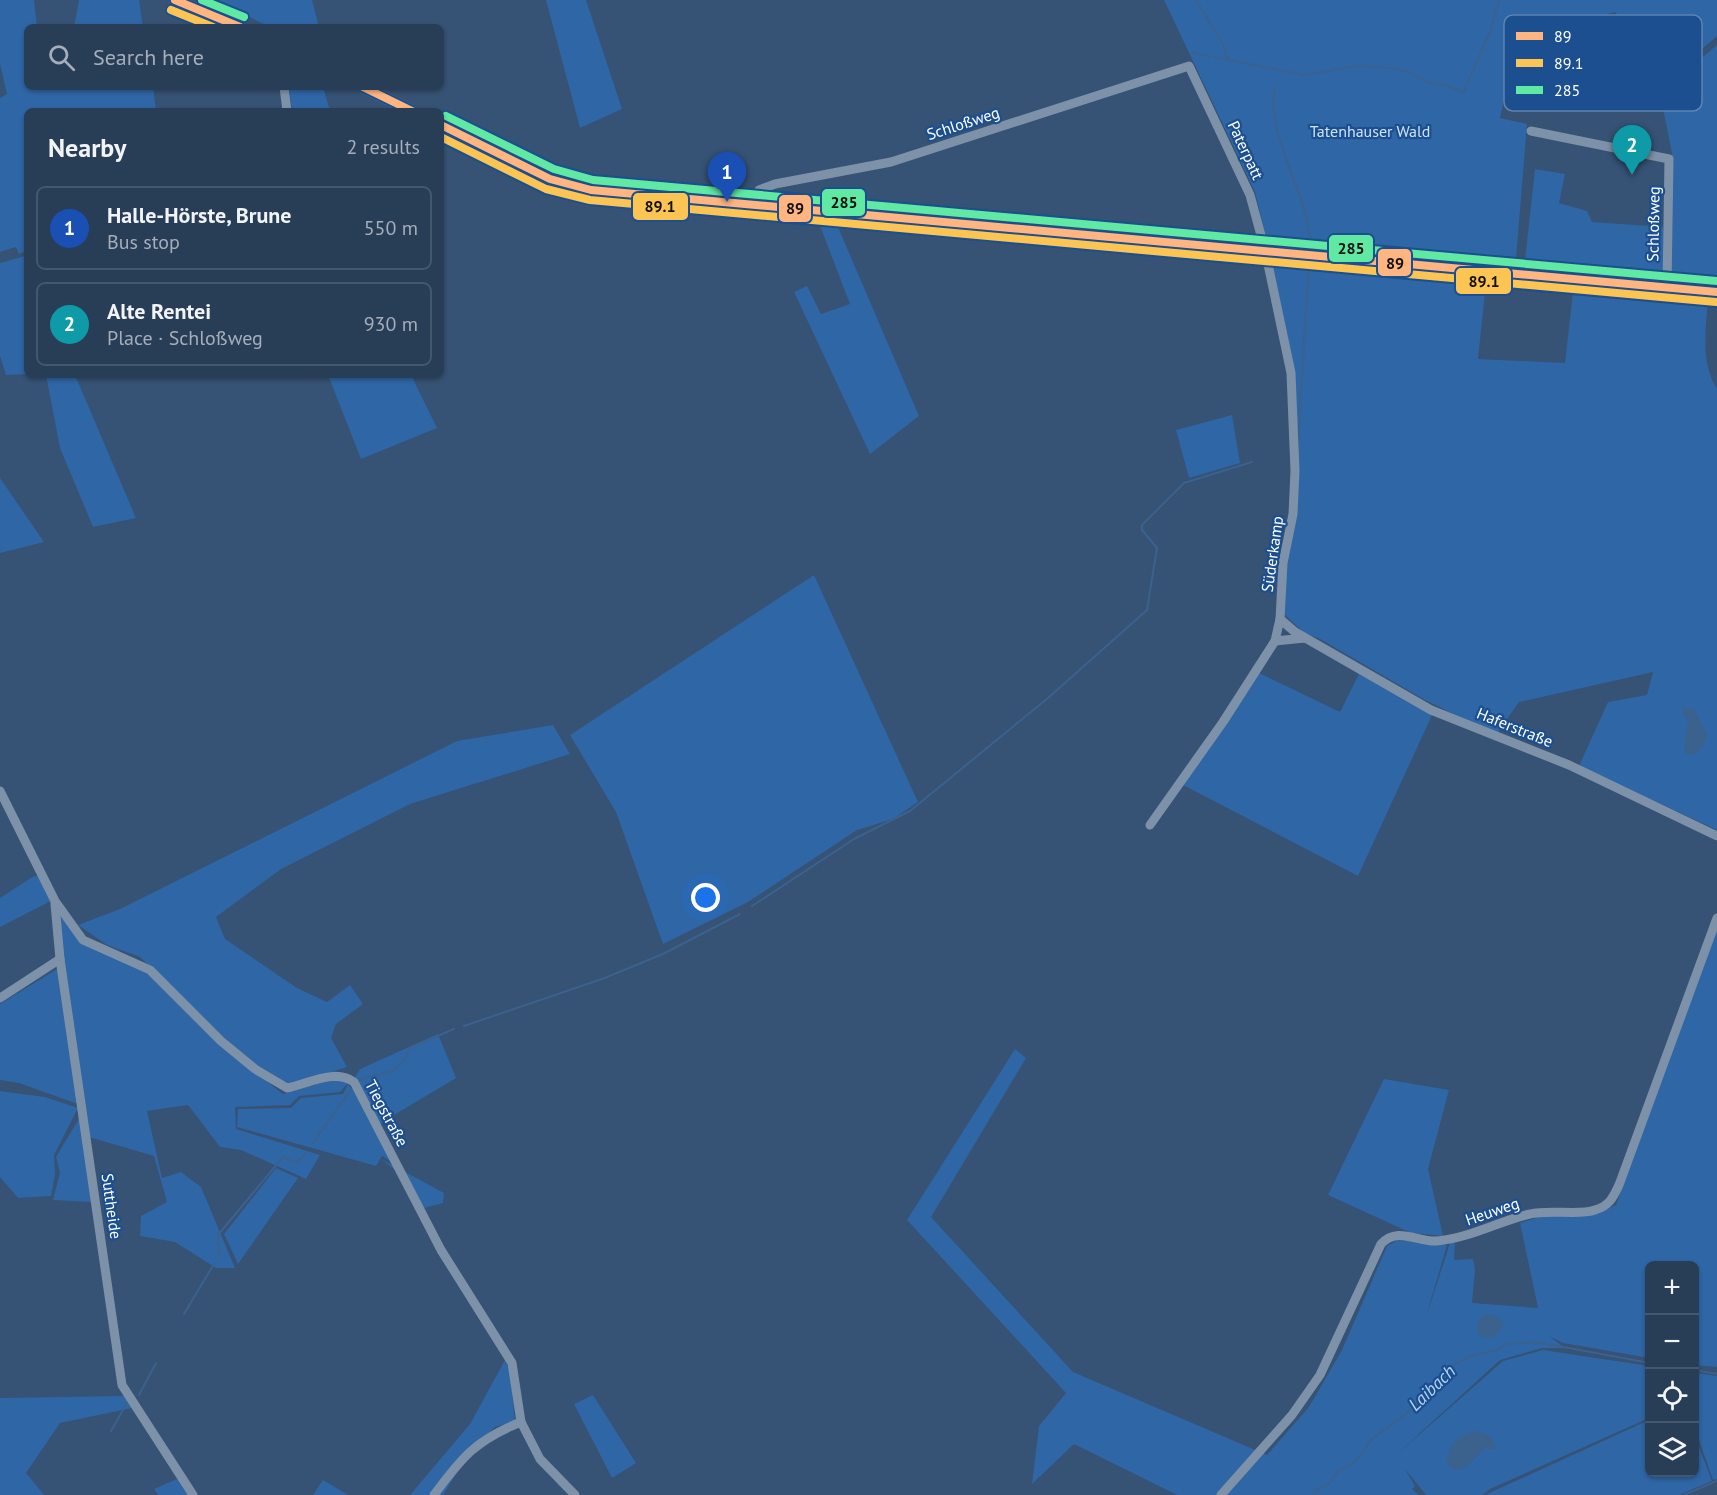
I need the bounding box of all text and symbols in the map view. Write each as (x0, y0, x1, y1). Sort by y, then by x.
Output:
legend (1504, 15, 1702, 111)
search box (24, 24, 444, 90)
text: 89 (1554, 26, 1571, 46)
icon: search (45, 41, 78, 74)
text: Search here (93, 43, 204, 71)
text: 89.1 (1554, 53, 1584, 73)
text: 285 (1554, 80, 1580, 100)
street label: Schloßweg (924, 102, 1002, 144)
street label: Paterpatt (1224, 117, 1269, 183)
park label: Tatenhauser Wald (1310, 121, 1430, 141)
pin: 2 (1612, 126, 1652, 175)
text: Nearby (48, 131, 126, 164)
text: 2 results (347, 134, 420, 160)
pin: 1 (708, 152, 746, 202)
street label: Schloßweg (1642, 186, 1664, 262)
line badge: 285 (821, 188, 866, 217)
line badge: 89.1 (632, 192, 689, 221)
text: 285 (830, 192, 858, 212)
line badge: 89 (778, 194, 812, 223)
text: 89.1 (644, 196, 676, 216)
text: 89 (786, 198, 804, 218)
text: Halle-Hörste, Brune (107, 201, 291, 229)
text: 1 (64, 215, 75, 241)
text: 550 m (364, 215, 418, 241)
text: Bus stop (107, 229, 180, 255)
line badge: 285 (1328, 234, 1374, 263)
text: 285 (1337, 238, 1365, 258)
line badge: 89 (1377, 248, 1412, 277)
text: 89 (1386, 253, 1404, 273)
line badge: 89.1 (1455, 267, 1512, 295)
text: 89.1 (1468, 271, 1500, 291)
text: Alte Rentei (107, 297, 211, 325)
text: 2 (64, 311, 75, 337)
text: 930 m (364, 311, 418, 337)
text: Place · Schloßweg (107, 325, 263, 351)
street label: Süderkamp (1257, 515, 1287, 593)
street label: Haferstraße (1474, 703, 1556, 751)
your location (691, 883, 720, 912)
street label: Tiegstraße (361, 1076, 413, 1150)
street label: Suttheide (98, 1172, 126, 1240)
street label: Heuweg (1462, 1192, 1522, 1230)
map controls (1645, 1261, 1699, 1477)
button: + (1645, 1261, 1699, 1315)
button: − (1645, 1315, 1699, 1369)
water label: Laibach (1403, 1360, 1460, 1416)
button: locate (1645, 1369, 1699, 1423)
button: layers (1645, 1423, 1699, 1477)

